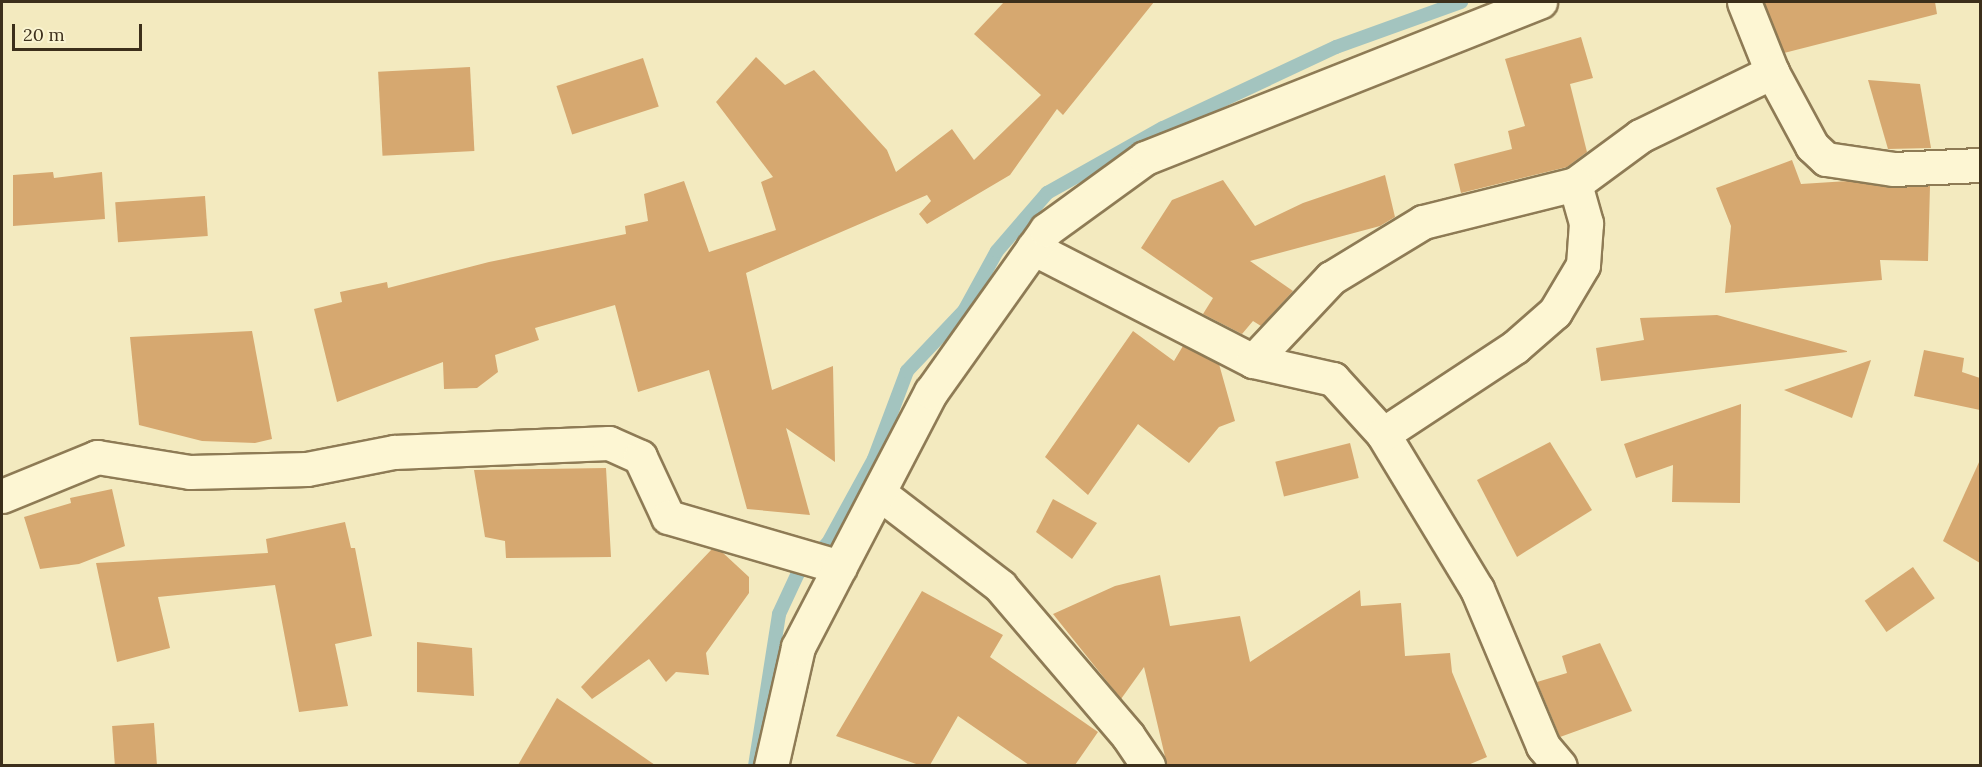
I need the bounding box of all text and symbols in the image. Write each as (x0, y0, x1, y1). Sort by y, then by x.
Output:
scale bar (15, 12, 146, 50)
text: 20 m (23, 23, 65, 46)

